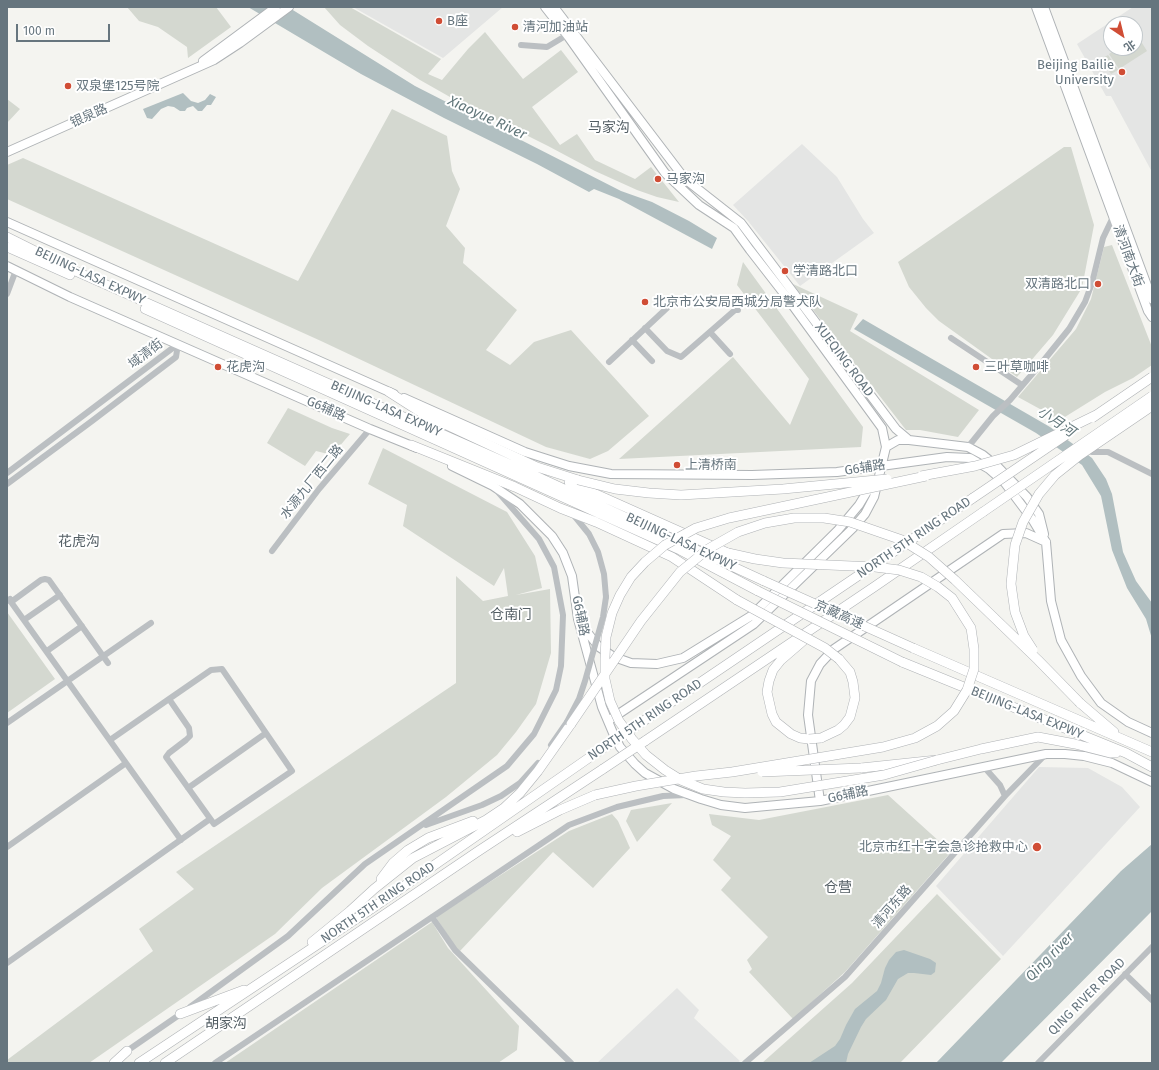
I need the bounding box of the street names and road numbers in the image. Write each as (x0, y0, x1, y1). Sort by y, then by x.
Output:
street label: 银泉路 (68, 101, 110, 131)
street label: 清河南大街 (1110, 223, 1146, 289)
street label: BEIJING-LASA EXPWY (32, 244, 148, 308)
street label: XUEQING ROAD (811, 320, 877, 400)
street label: 域清街 (126, 336, 166, 372)
street label: BEIJING-LASA EXPWY (328, 377, 444, 441)
street label: G6辅路 (304, 394, 348, 424)
street label: 水源九厂西二路 (277, 442, 347, 522)
street label: G6辅路 (843, 457, 887, 479)
street label: NORTH 5TH RING ROAD (854, 494, 974, 582)
street label: BEIJING-LASA EXPWY (623, 510, 739, 574)
street label: G6辅路 (568, 594, 592, 638)
street label: 京藏高速 (812, 597, 866, 633)
street label: NORTH 5TH RING ROAD (585, 676, 705, 764)
street label: BEIJING-LASA EXPWY (968, 683, 1086, 743)
street label: G6辅路 (826, 783, 870, 807)
street label: NORTH 5TH RING ROAD (318, 859, 438, 947)
street label: 清河东路 (869, 882, 915, 932)
street label: QING RIVER ROAD (1045, 955, 1129, 1039)

